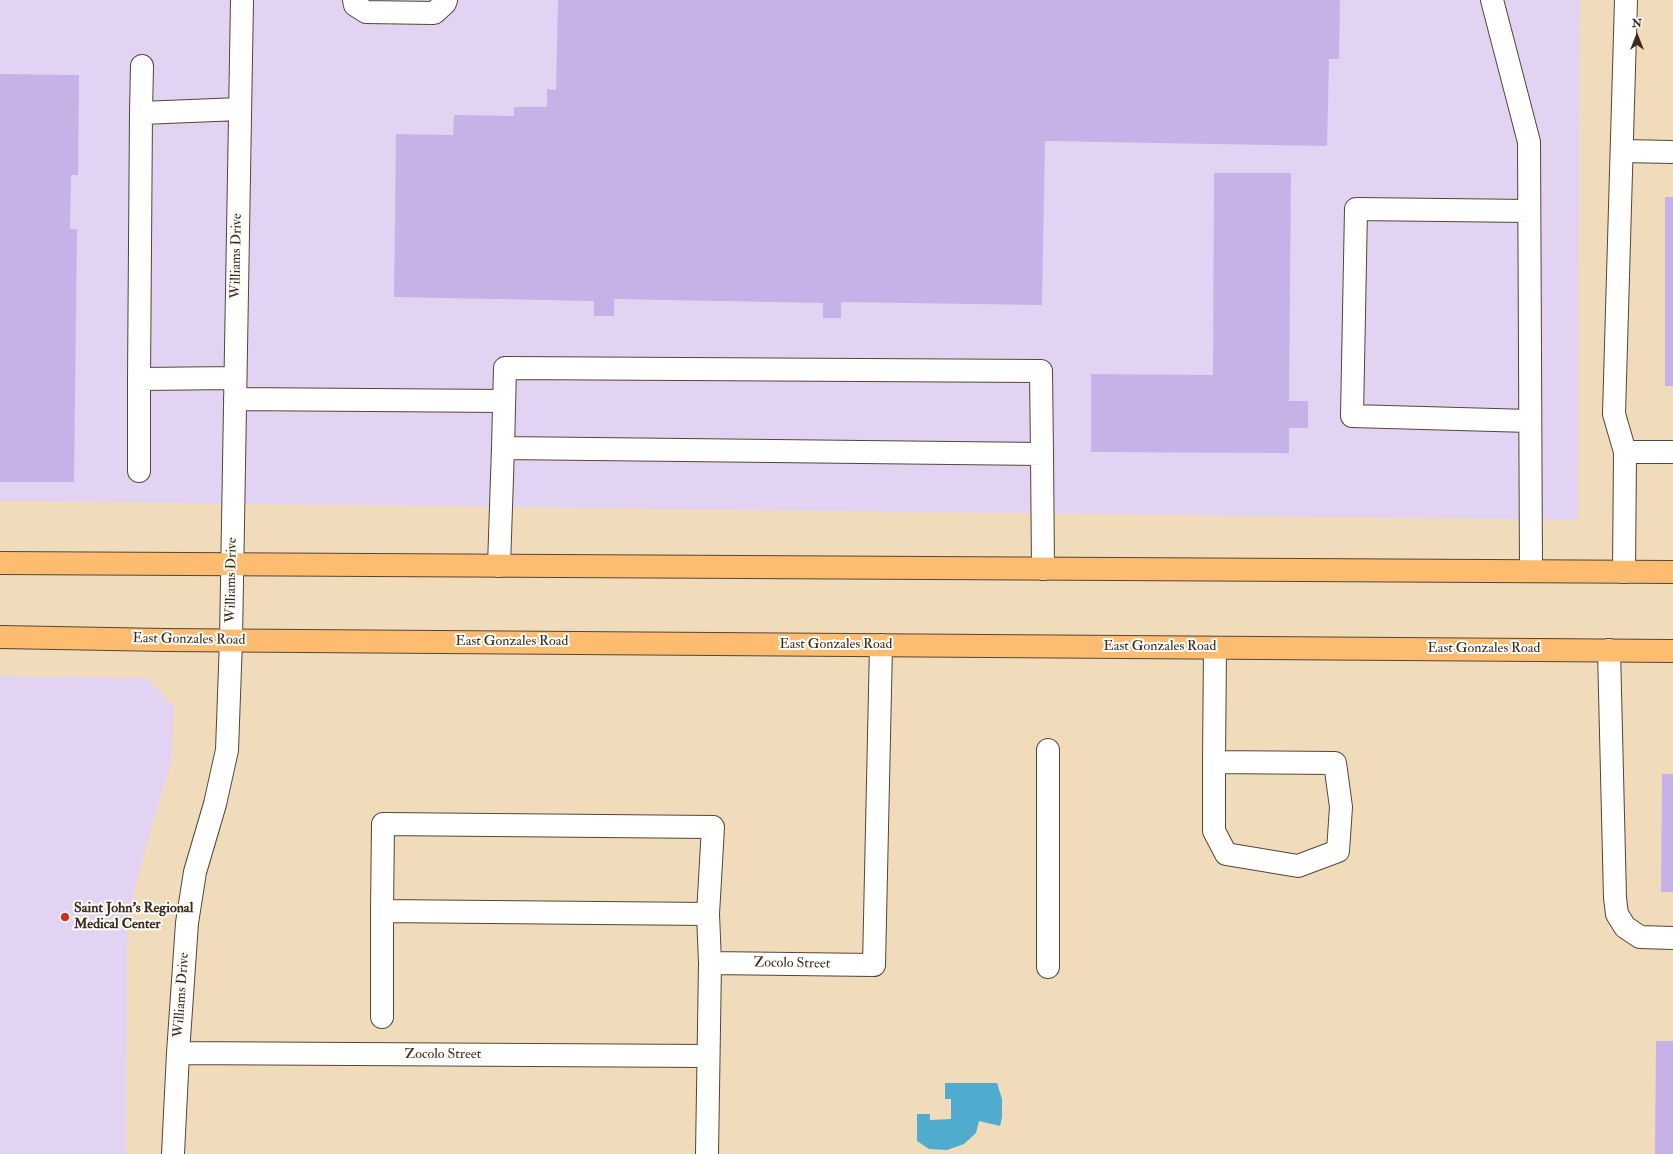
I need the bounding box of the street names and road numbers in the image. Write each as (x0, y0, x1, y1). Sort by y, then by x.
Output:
street label: Williams Drive (228, 213, 246, 299)
street label: Williams Drive (223, 537, 241, 623)
street label: East Gonzales Road (132, 631, 246, 649)
street label: East Gonzales Road (456, 634, 568, 650)
street label: East Gonzales Road (780, 637, 892, 653)
street label: East Gonzales Road (1104, 639, 1216, 655)
street label: East Gonzales Road (1428, 641, 1540, 657)
street label: Williams Drive (171, 952, 193, 1038)
street label: Zocolo Street (754, 955, 830, 973)
street label: Zocolo Street (405, 1047, 481, 1063)

